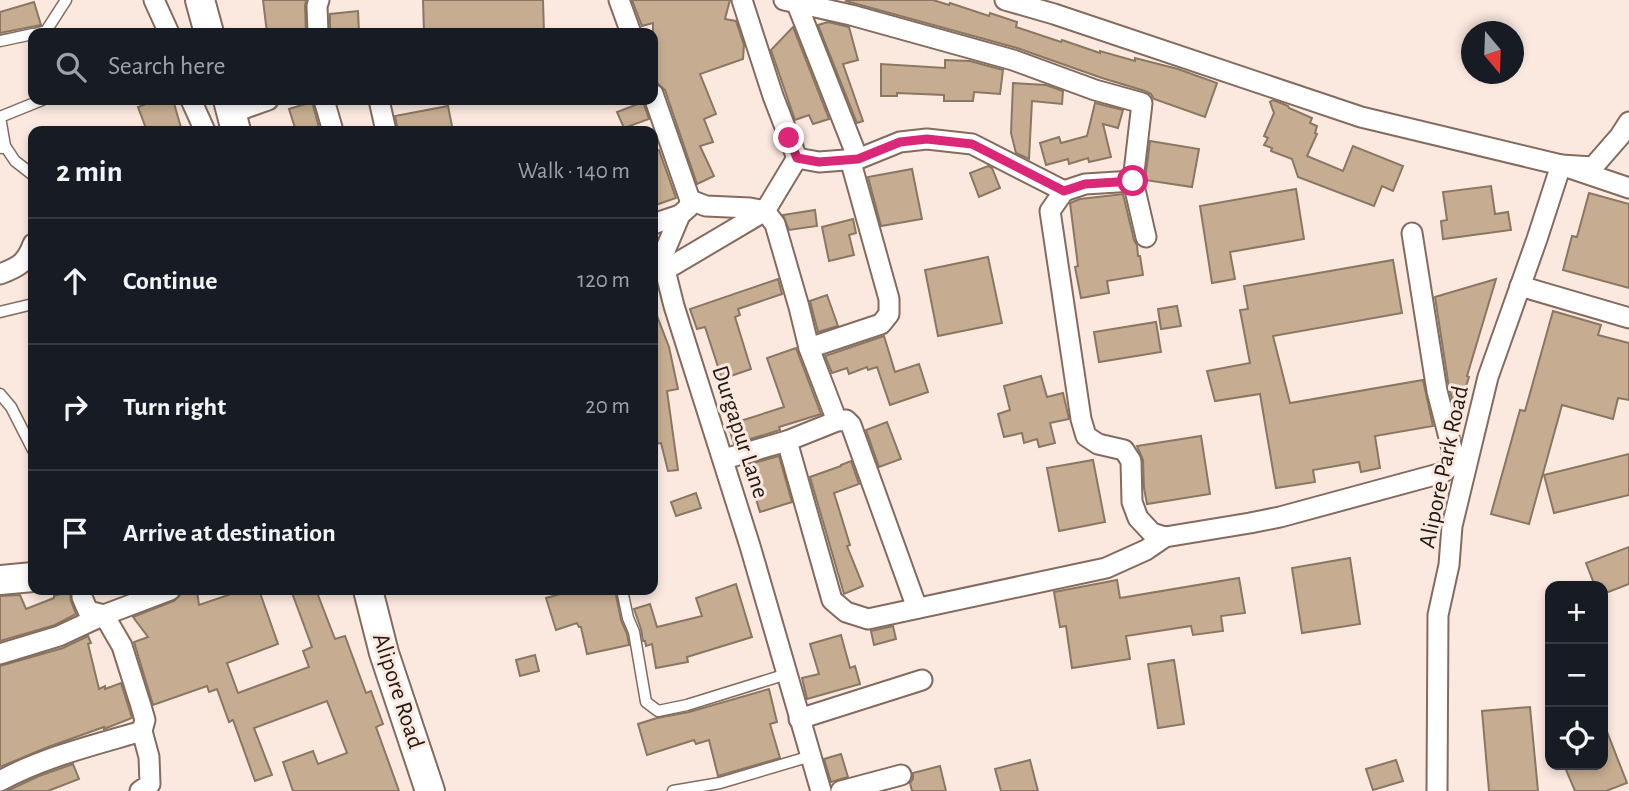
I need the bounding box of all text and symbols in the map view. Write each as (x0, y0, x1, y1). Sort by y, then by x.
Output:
north arrow (1461, 21, 1524, 84)
search box (28, 28, 658, 105)
icon: search (52, 48, 90, 86)
text: Search here (108, 53, 226, 79)
route end (773, 122, 804, 153)
text: 2 min (56, 157, 123, 187)
text: Walk · 140 m (518, 160, 630, 183)
route start (1117, 165, 1148, 196)
icon: ahead (56, 262, 94, 300)
text: Continue (123, 268, 218, 294)
text: 120 m (577, 269, 630, 292)
street label: Durgapur Lane (707, 363, 773, 501)
street label: Alipore Park Road (1415, 384, 1473, 550)
icon: right (56, 388, 94, 426)
text: Turn right (123, 394, 226, 420)
text: 20 m (585, 395, 630, 418)
icon: arrive (56, 514, 94, 552)
text: Arrive at destination (123, 520, 336, 546)
map controls (1545, 581, 1608, 770)
button: + (1545, 581, 1608, 644)
street label: Alipore Road (368, 630, 428, 752)
button: − (1545, 644, 1608, 707)
button: locate (1545, 707, 1608, 770)

